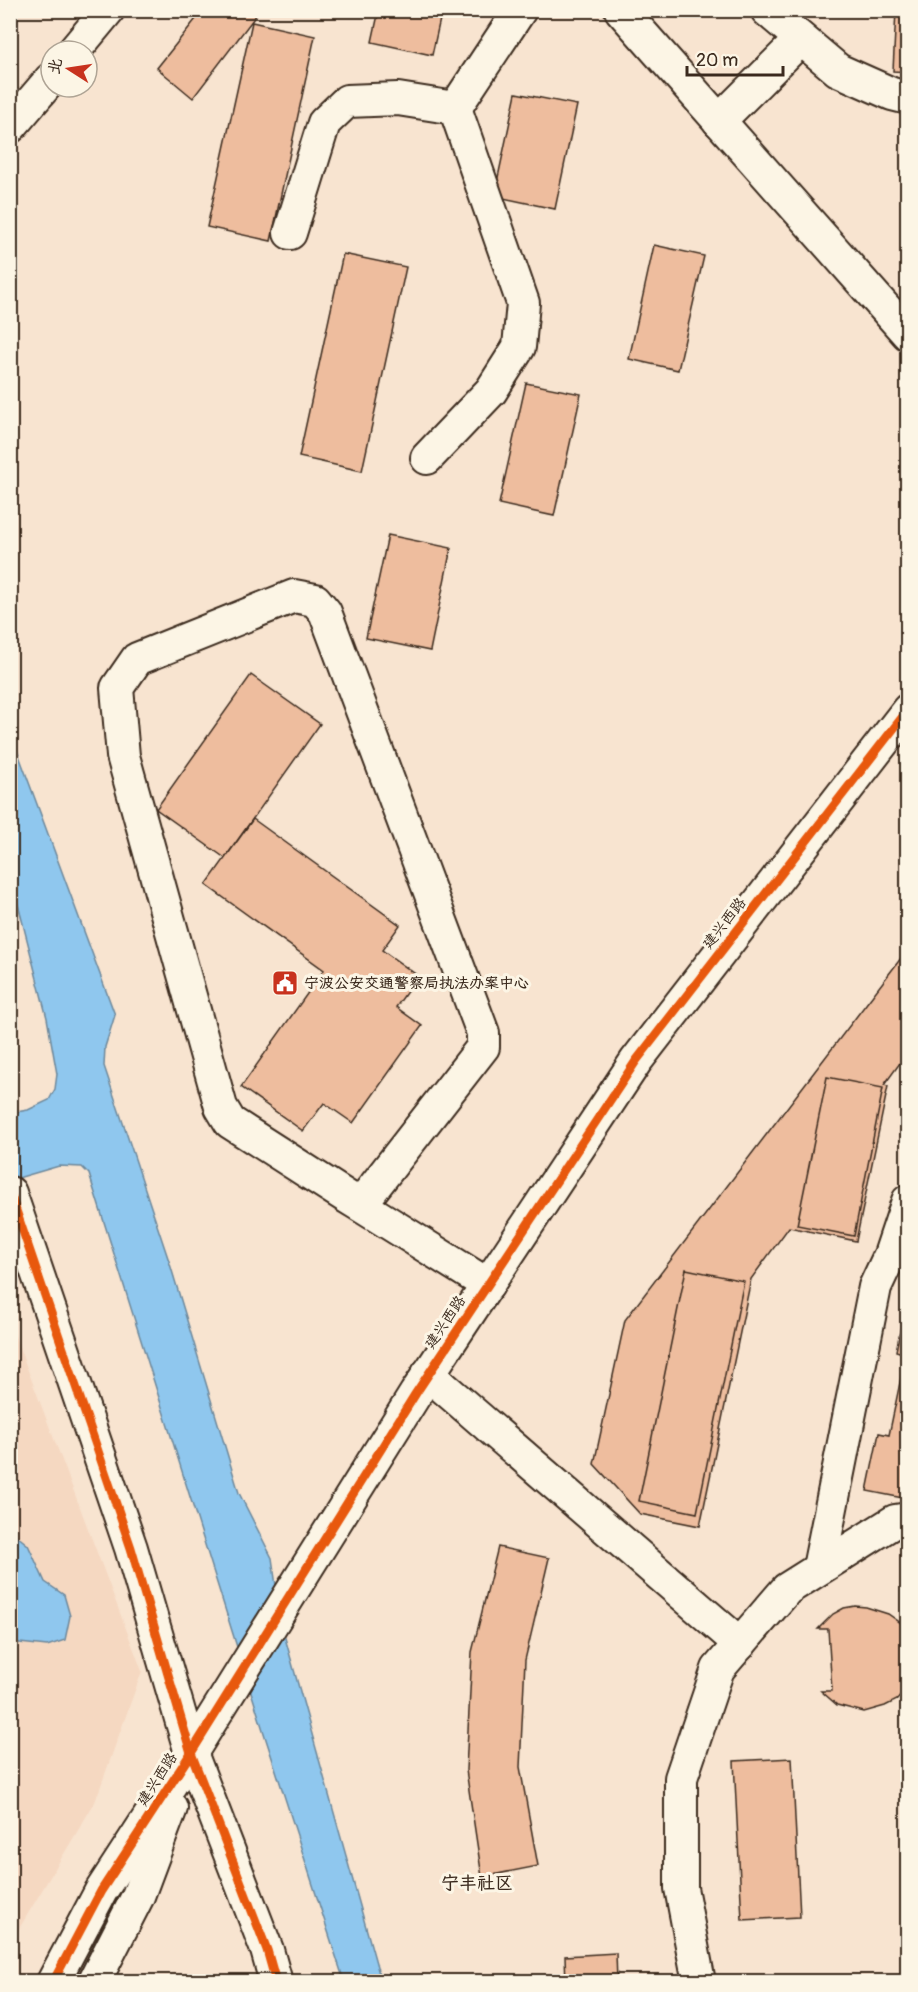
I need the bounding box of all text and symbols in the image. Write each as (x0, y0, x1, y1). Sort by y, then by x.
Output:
north arrow (39, 39, 99, 99)
scale bar (687, 39, 783, 77)
text: 20 m (696, 49, 738, 72)
text: 北 (44, 56, 67, 76)
street label: 建兴西路 (698, 894, 750, 953)
public building icon: 宁波公安交通警察局执法办案中心 (270, 968, 300, 998)
place label: 宁波公安交通警察局执法办案中心 (304, 974, 529, 993)
street label: 建兴西路 (421, 1292, 470, 1352)
street label: 建兴西路 (133, 1749, 182, 1810)
district label: 宁丰社区 (441, 1872, 513, 1895)

